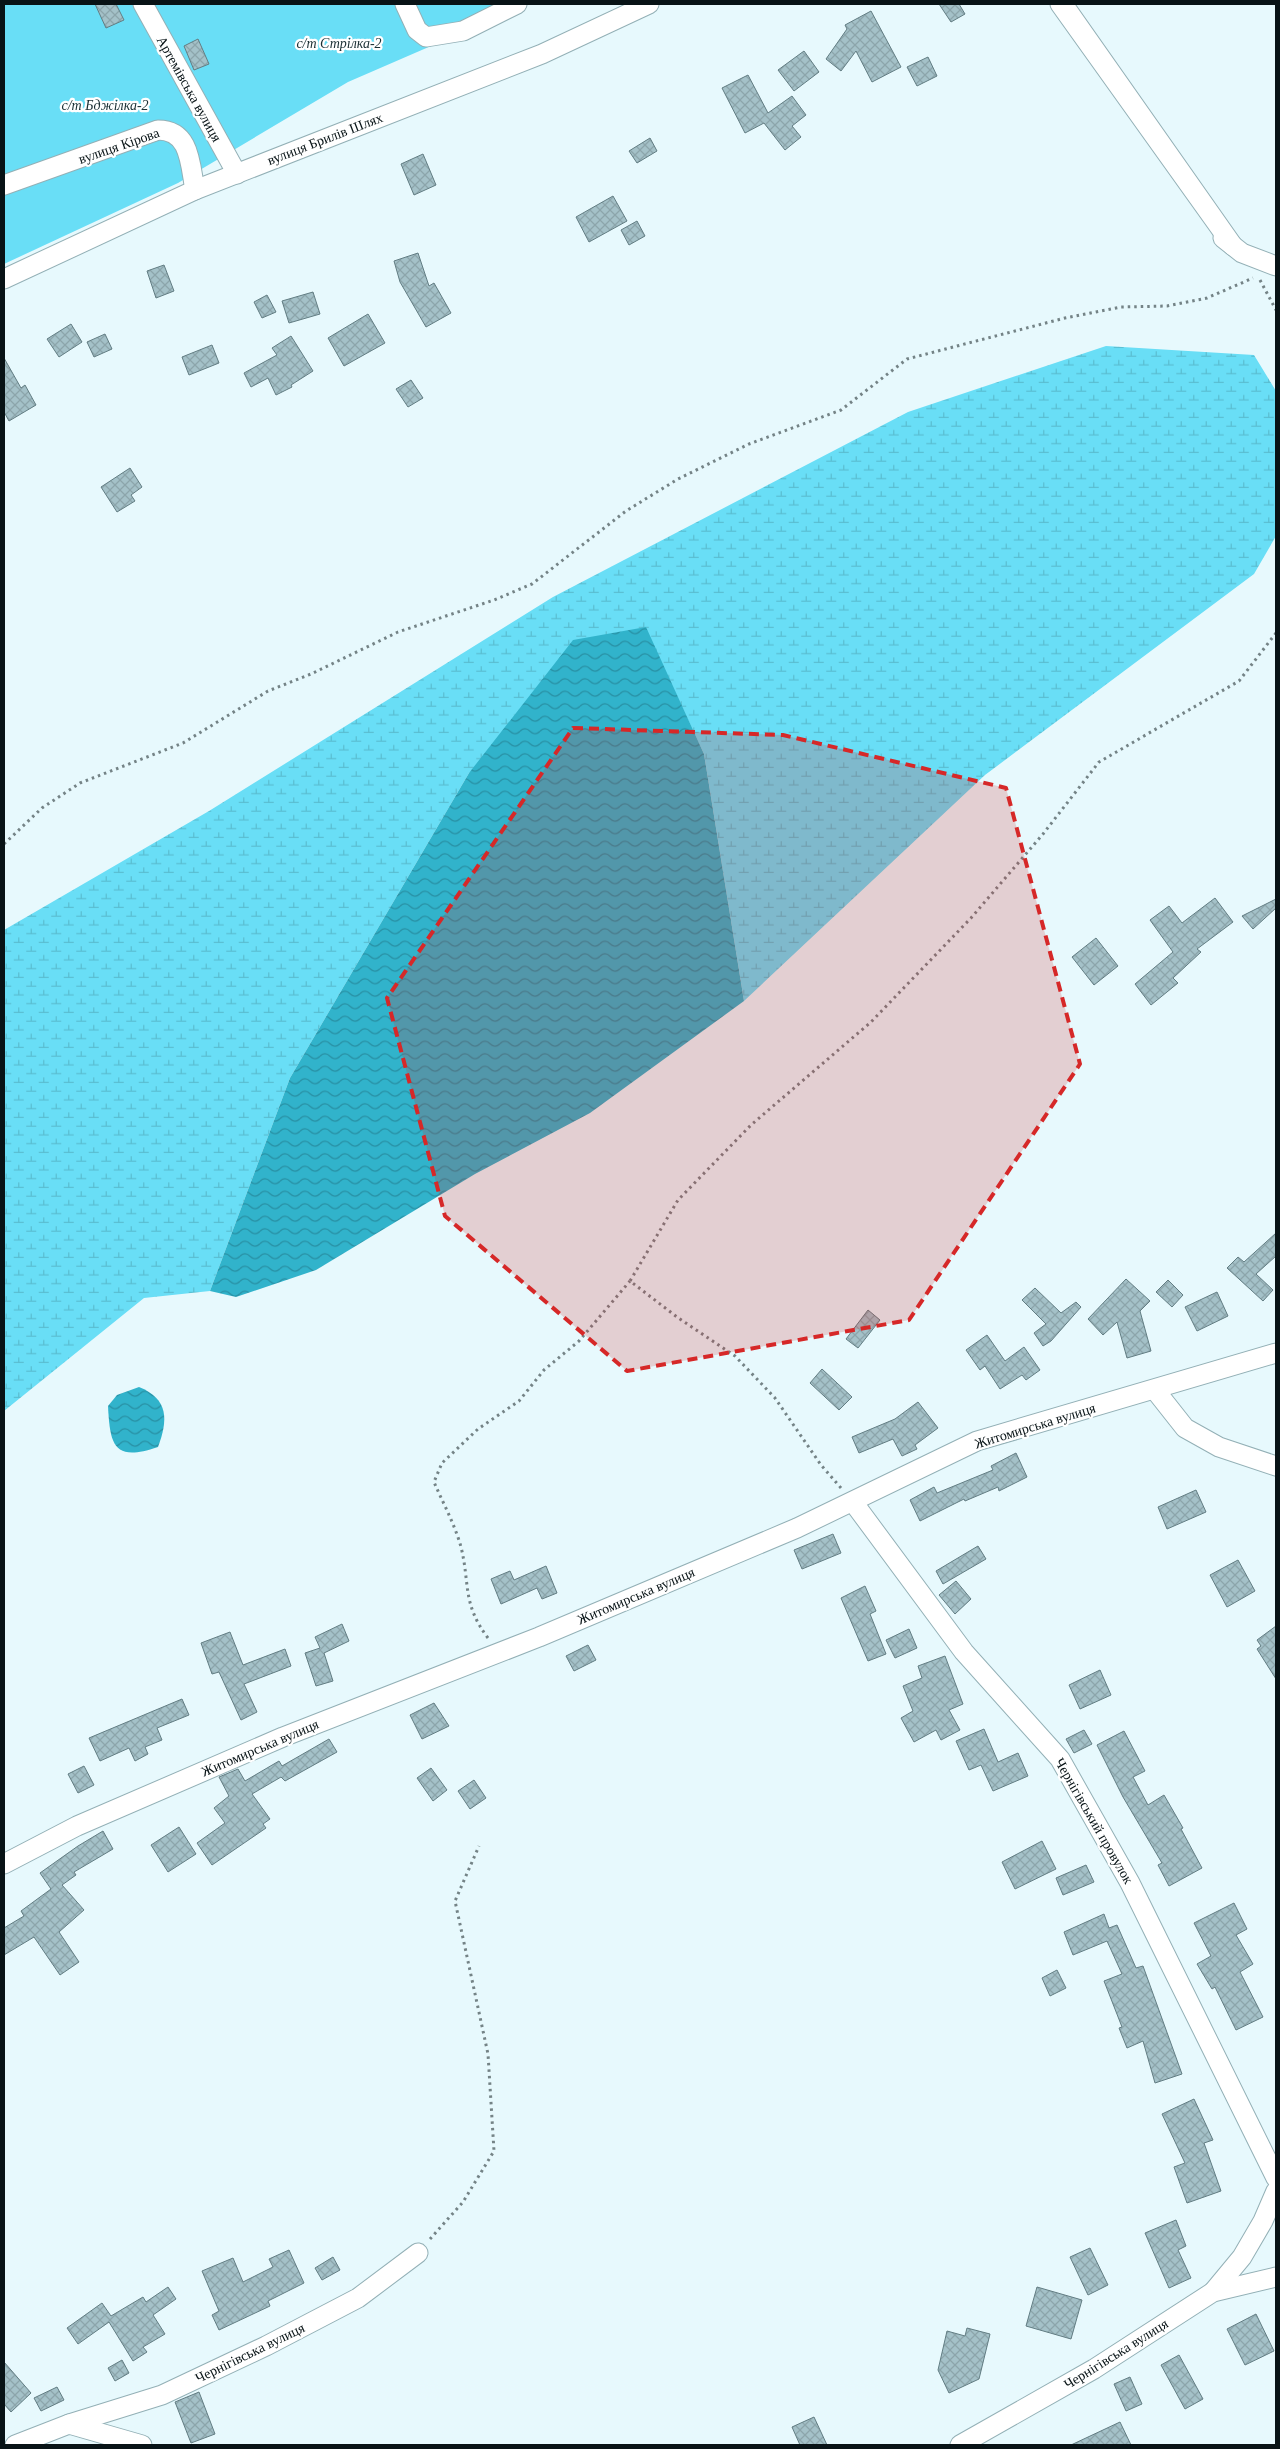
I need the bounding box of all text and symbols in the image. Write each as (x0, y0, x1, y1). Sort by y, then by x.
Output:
street label: Артемівська вулиця (154, 34, 225, 145)
park label: с/т Стрілка-2 (296, 36, 382, 51)
park label: с/т Бджілка-2 (61, 98, 149, 113)
street label: вулиця Брилів Шлях (265, 110, 385, 168)
street label: вулиця Кірова (77, 125, 162, 167)
street label: Житомирська вулиця (973, 1400, 1098, 1452)
street label: Житомирська вулиця (575, 1564, 697, 1627)
street label: Житомирська вулиця (199, 1716, 321, 1779)
street label: Чернігівський провулок (1052, 1756, 1136, 1887)
street label: Чернігівська вулиця (1061, 2316, 1171, 2392)
street label: Чернігівська вулиця (193, 2320, 308, 2386)

